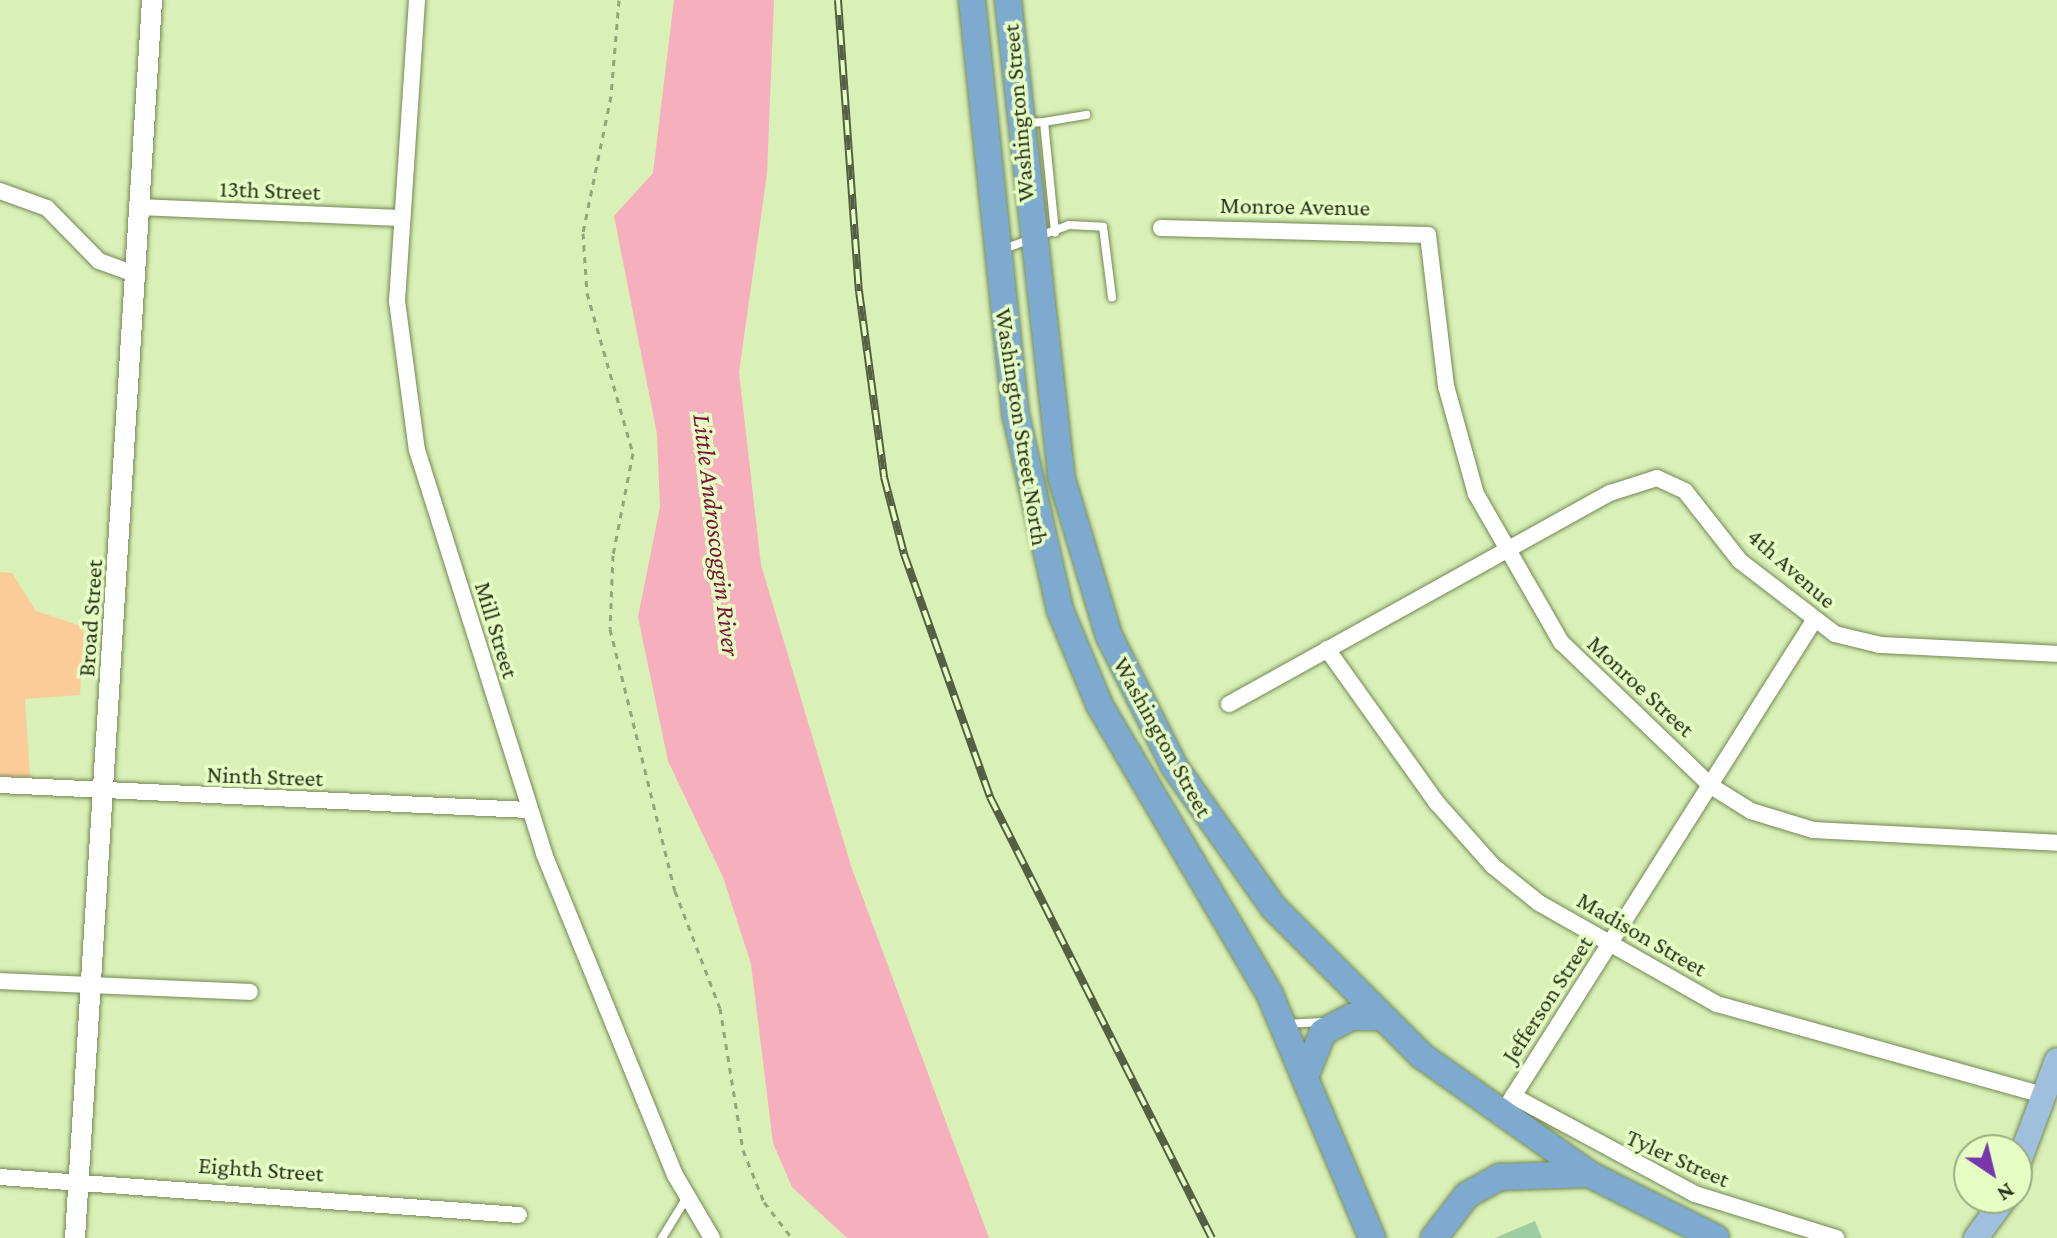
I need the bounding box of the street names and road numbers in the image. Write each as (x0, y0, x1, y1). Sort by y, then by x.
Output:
street label: Washington Street (996, 23, 1040, 203)
street label: 13th Street (219, 174, 321, 206)
street label: Monroe Avenue (1220, 190, 1370, 222)
street label: Washington Street North (989, 306, 1055, 548)
street label: 4th Avenue (1742, 522, 1842, 614)
street label: Broad Street (72, 558, 108, 678)
street label: Mill Street (469, 578, 525, 682)
street label: Monroe Street (1581, 629, 1701, 743)
street label: Washington Street (1107, 652, 1219, 822)
street label: Ninth Street (206, 760, 324, 792)
street label: Madison Street (1572, 885, 1712, 983)
street label: Jefferson Street (1495, 930, 1599, 1068)
street label: Tyler Street (1622, 1122, 1734, 1194)
street label: Eighth Street (197, 1150, 325, 1188)

